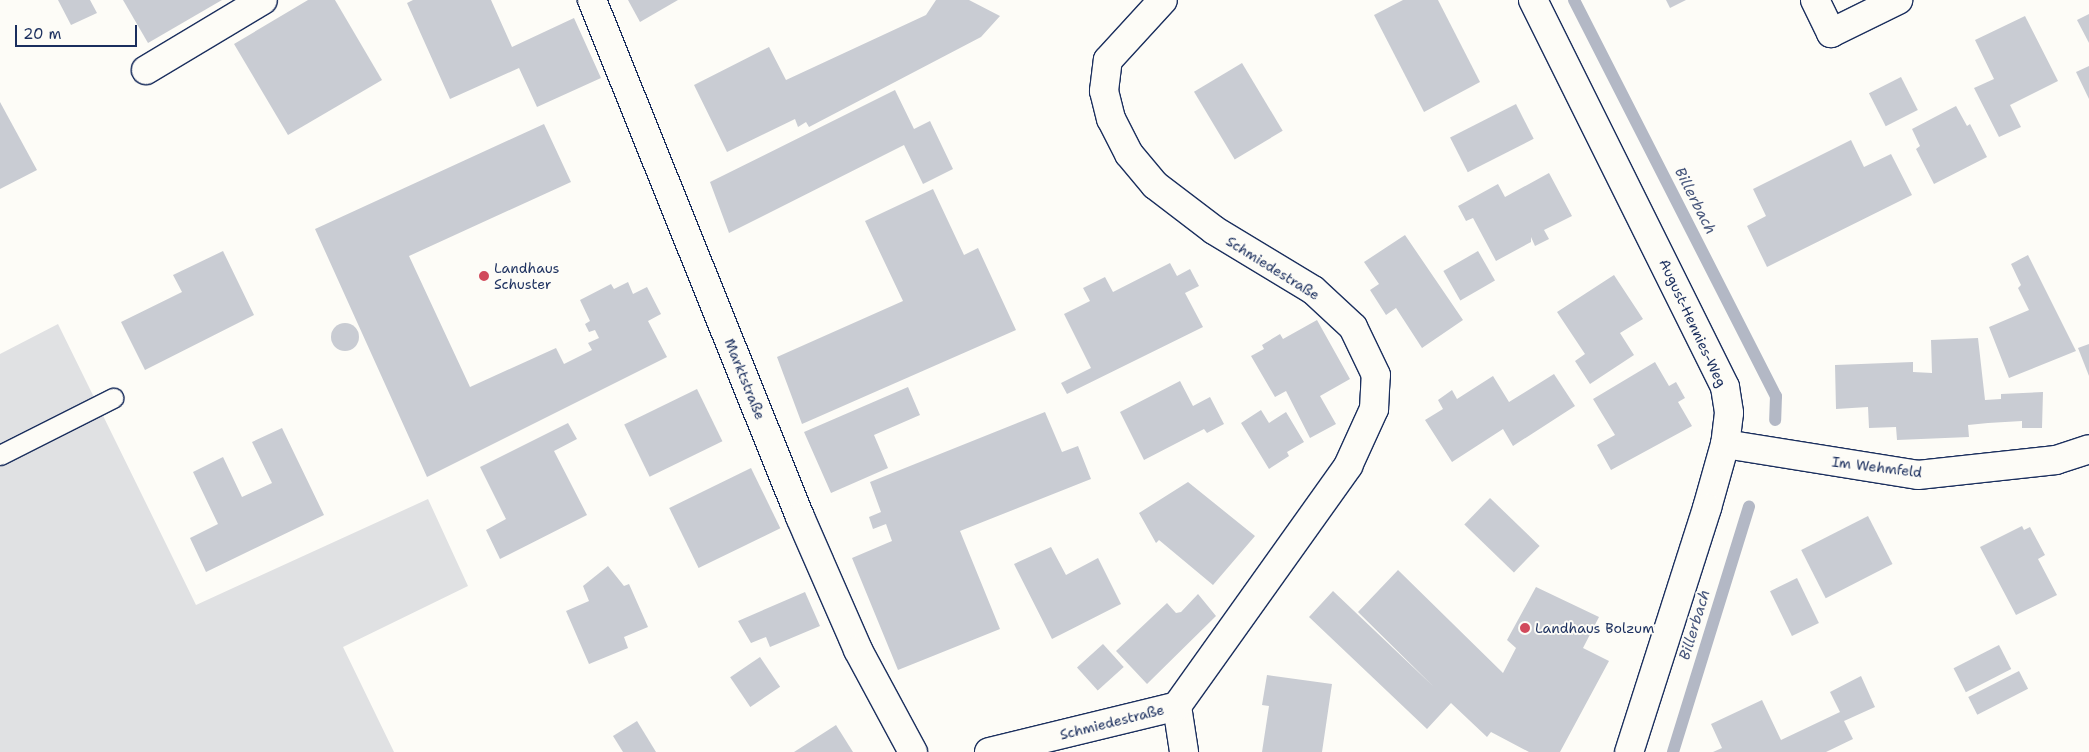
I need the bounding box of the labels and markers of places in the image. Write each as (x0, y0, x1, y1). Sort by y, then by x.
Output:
place label: Landhaus Schuster (494, 260, 560, 292)
marker: Landhaus Schuster (478, 270, 490, 282)
place label: Landhaus Bolzum (1535, 620, 1654, 636)
marker: Landhaus Bolzum (1519, 622, 1531, 634)

